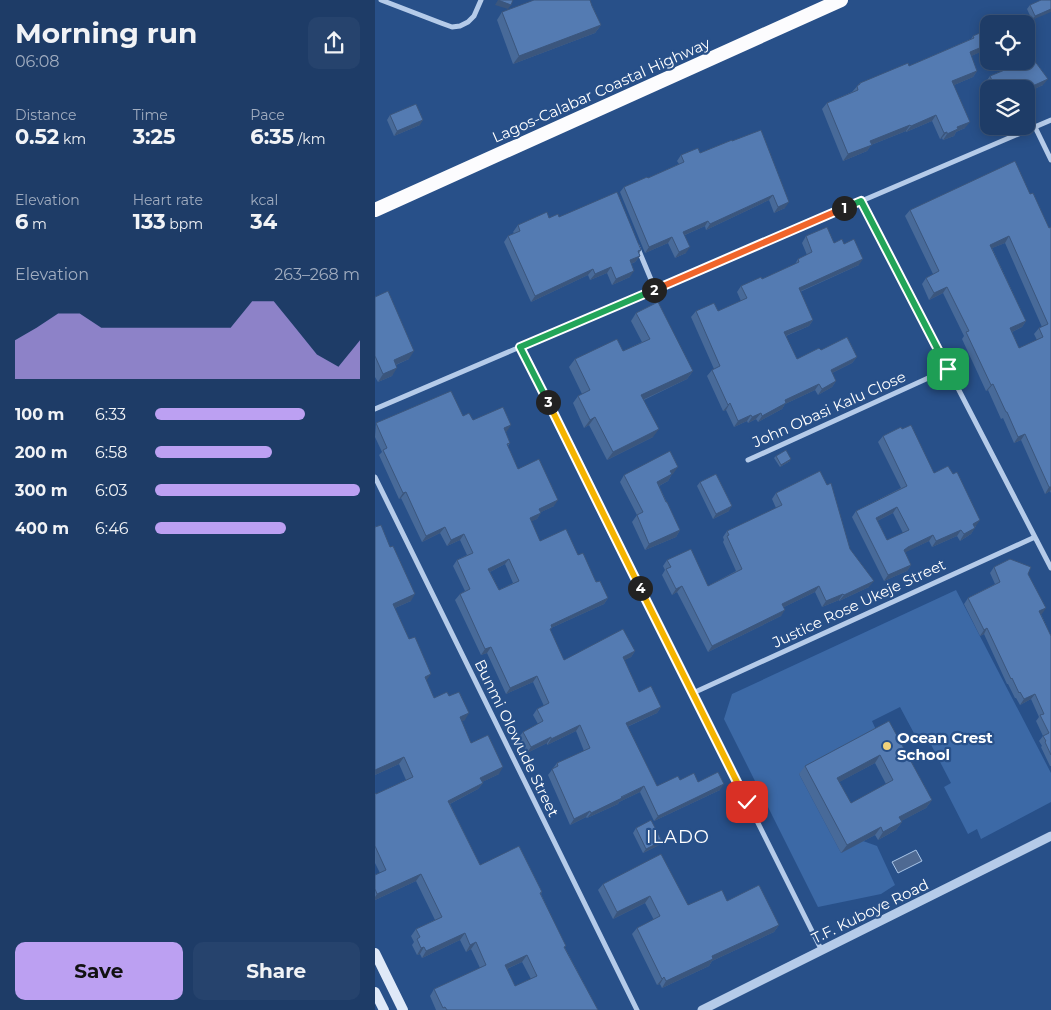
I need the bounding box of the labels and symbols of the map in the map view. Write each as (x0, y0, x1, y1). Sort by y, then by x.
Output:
street label: Lagos-Calabar Coastal Highway (489, 33, 714, 147)
pin: 1 (831, 196, 857, 220)
pin: 2 (641, 278, 667, 302)
pin (927, 348, 969, 390)
street label: John Obasi Kalu Close (748, 367, 909, 452)
pin: 3 (535, 390, 561, 414)
street label: Justice Rose Ukeje Street (769, 554, 949, 652)
pin: 4 (627, 576, 653, 600)
street label: Bunmi Olowude Street (471, 656, 563, 820)
place label: Ocean Crest School (897, 728, 993, 764)
marker: Ocean Crest School (881, 740, 893, 752)
pin (726, 781, 768, 823)
district label: ILADO (646, 826, 710, 848)
street label: T.F. Kuboye Road (808, 874, 932, 948)

